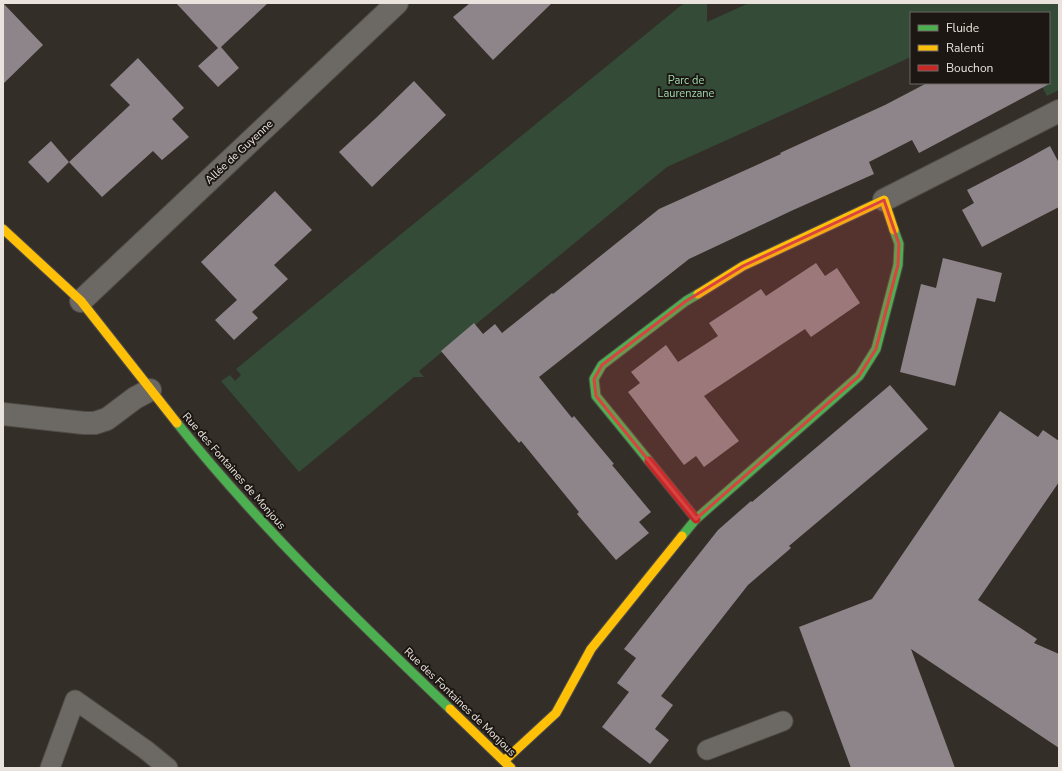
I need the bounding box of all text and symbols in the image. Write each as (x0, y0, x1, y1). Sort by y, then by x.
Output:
legend (910, 12, 1050, 84)
text: Fluide (946, 20, 979, 36)
text: Ralenti (946, 40, 984, 56)
text: Bouchon (946, 60, 993, 76)
park label: Parc de Laurenzane (658, 73, 715, 101)
street label: Allée de Guyenne (202, 116, 276, 188)
street label: Rue des Fontaines de Monjous (179, 409, 289, 533)
street label: Rue des Fontaines de Monjous (401, 644, 519, 760)

